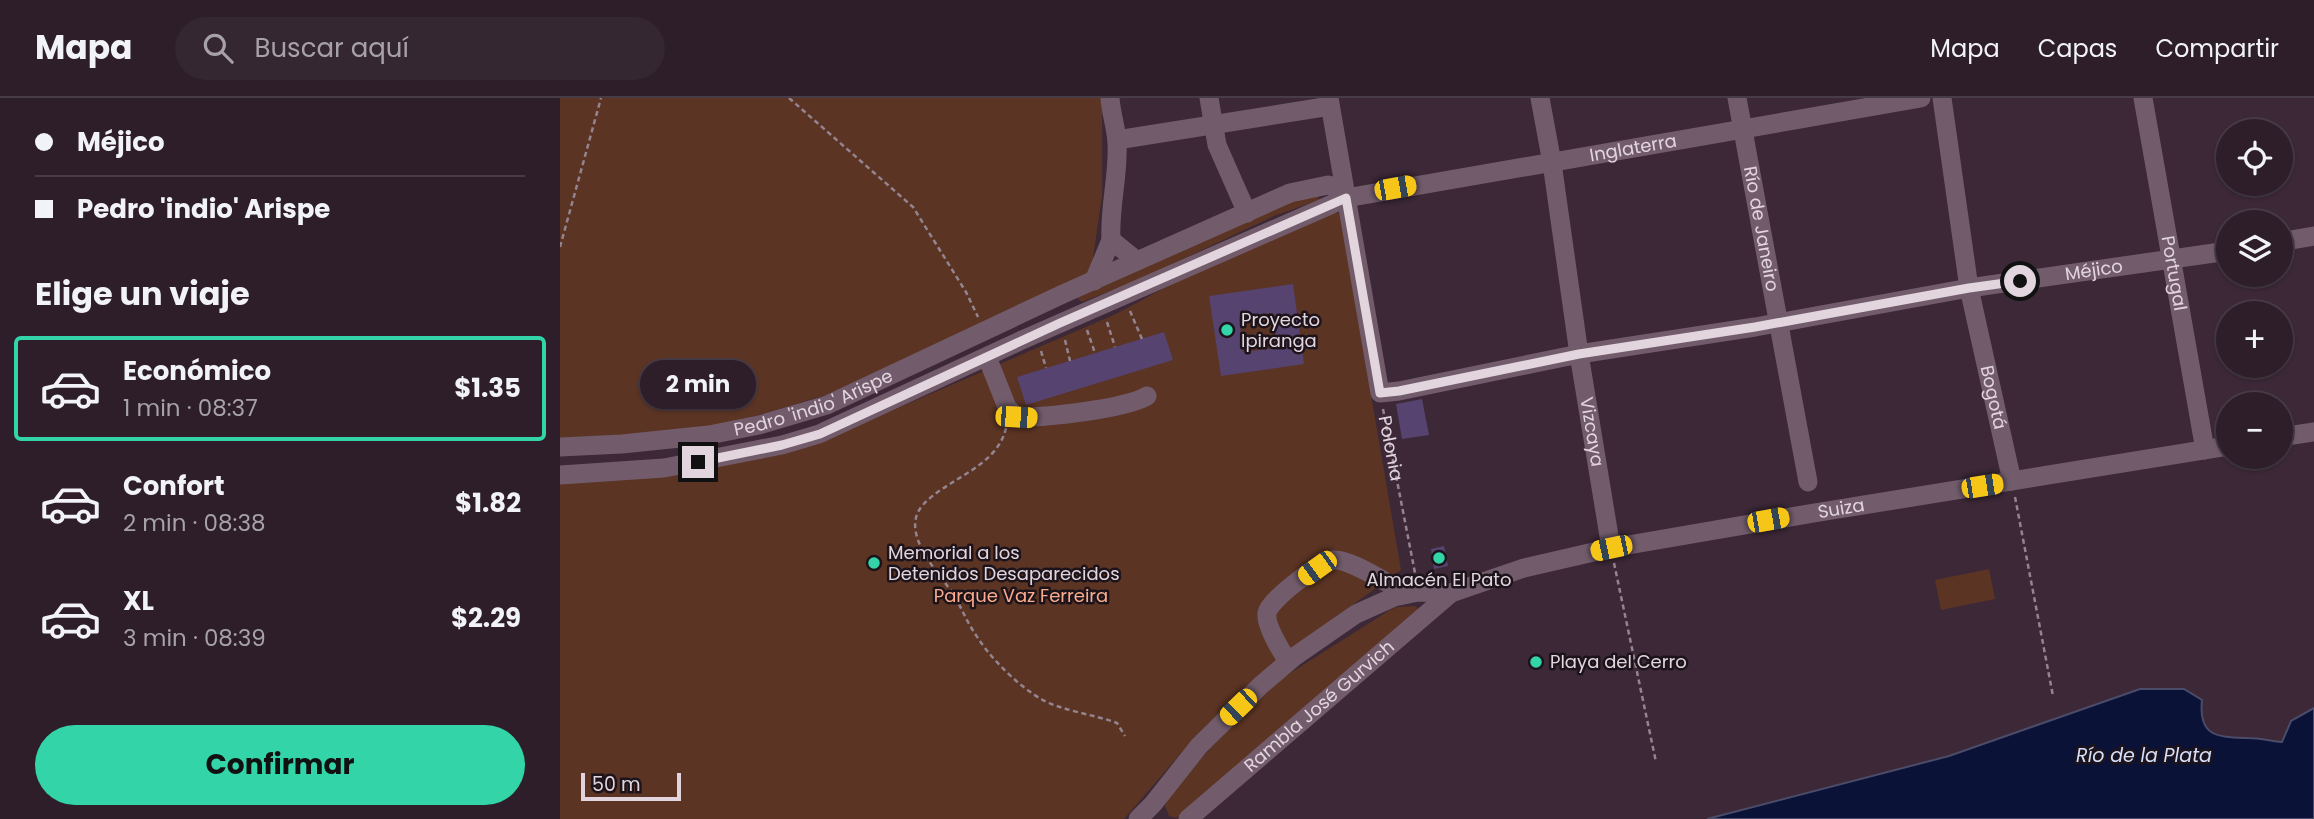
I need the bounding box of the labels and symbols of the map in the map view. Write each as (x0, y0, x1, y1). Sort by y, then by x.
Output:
street label: Inglaterra (1588, 128, 1679, 167)
street label: Río de Janeiro (1738, 164, 1786, 293)
car (1373, 174, 1418, 202)
street label: Portugal (2156, 234, 2193, 313)
street label: Méjico (2063, 253, 2124, 286)
route start (2004, 265, 2036, 297)
place label: Proyecto Ipiranga (1241, 307, 1320, 353)
marker: Proyecto Ipiranga (1219, 322, 1235, 338)
callout: 2 min (640, 360, 756, 410)
street label: Pedro 'indio' Arispe (732, 363, 897, 442)
street label: Bogotá (1975, 363, 2013, 432)
street label: Vizcaya (1574, 395, 1610, 469)
car (995, 405, 1038, 429)
street label: Polonia (1373, 413, 1410, 483)
route end (682, 446, 714, 478)
car (1960, 472, 2005, 500)
street label: Suiza (1816, 492, 1866, 524)
car (1746, 506, 1791, 534)
car (1589, 533, 1634, 563)
place label: Memorial a los Detenidos Desaparecidos (888, 540, 1120, 586)
car (1294, 547, 1341, 589)
marker: Almacén El Pato (1431, 550, 1447, 566)
marker: Memorial a los Detenidos Desaparecidos (866, 555, 882, 571)
place label: Almacén El Pato (1367, 567, 1511, 592)
park label: Parque Vaz Ferreira (934, 583, 1108, 608)
street label: Rambla José Gurvich (1238, 634, 1399, 778)
place label: Playa del Cerro (1550, 649, 1687, 674)
marker: Playa del Cerro (1528, 654, 1544, 670)
car (1216, 685, 1261, 729)
water label: Río de la Plata (2076, 742, 2212, 769)
scale bar (581, 770, 681, 802)

